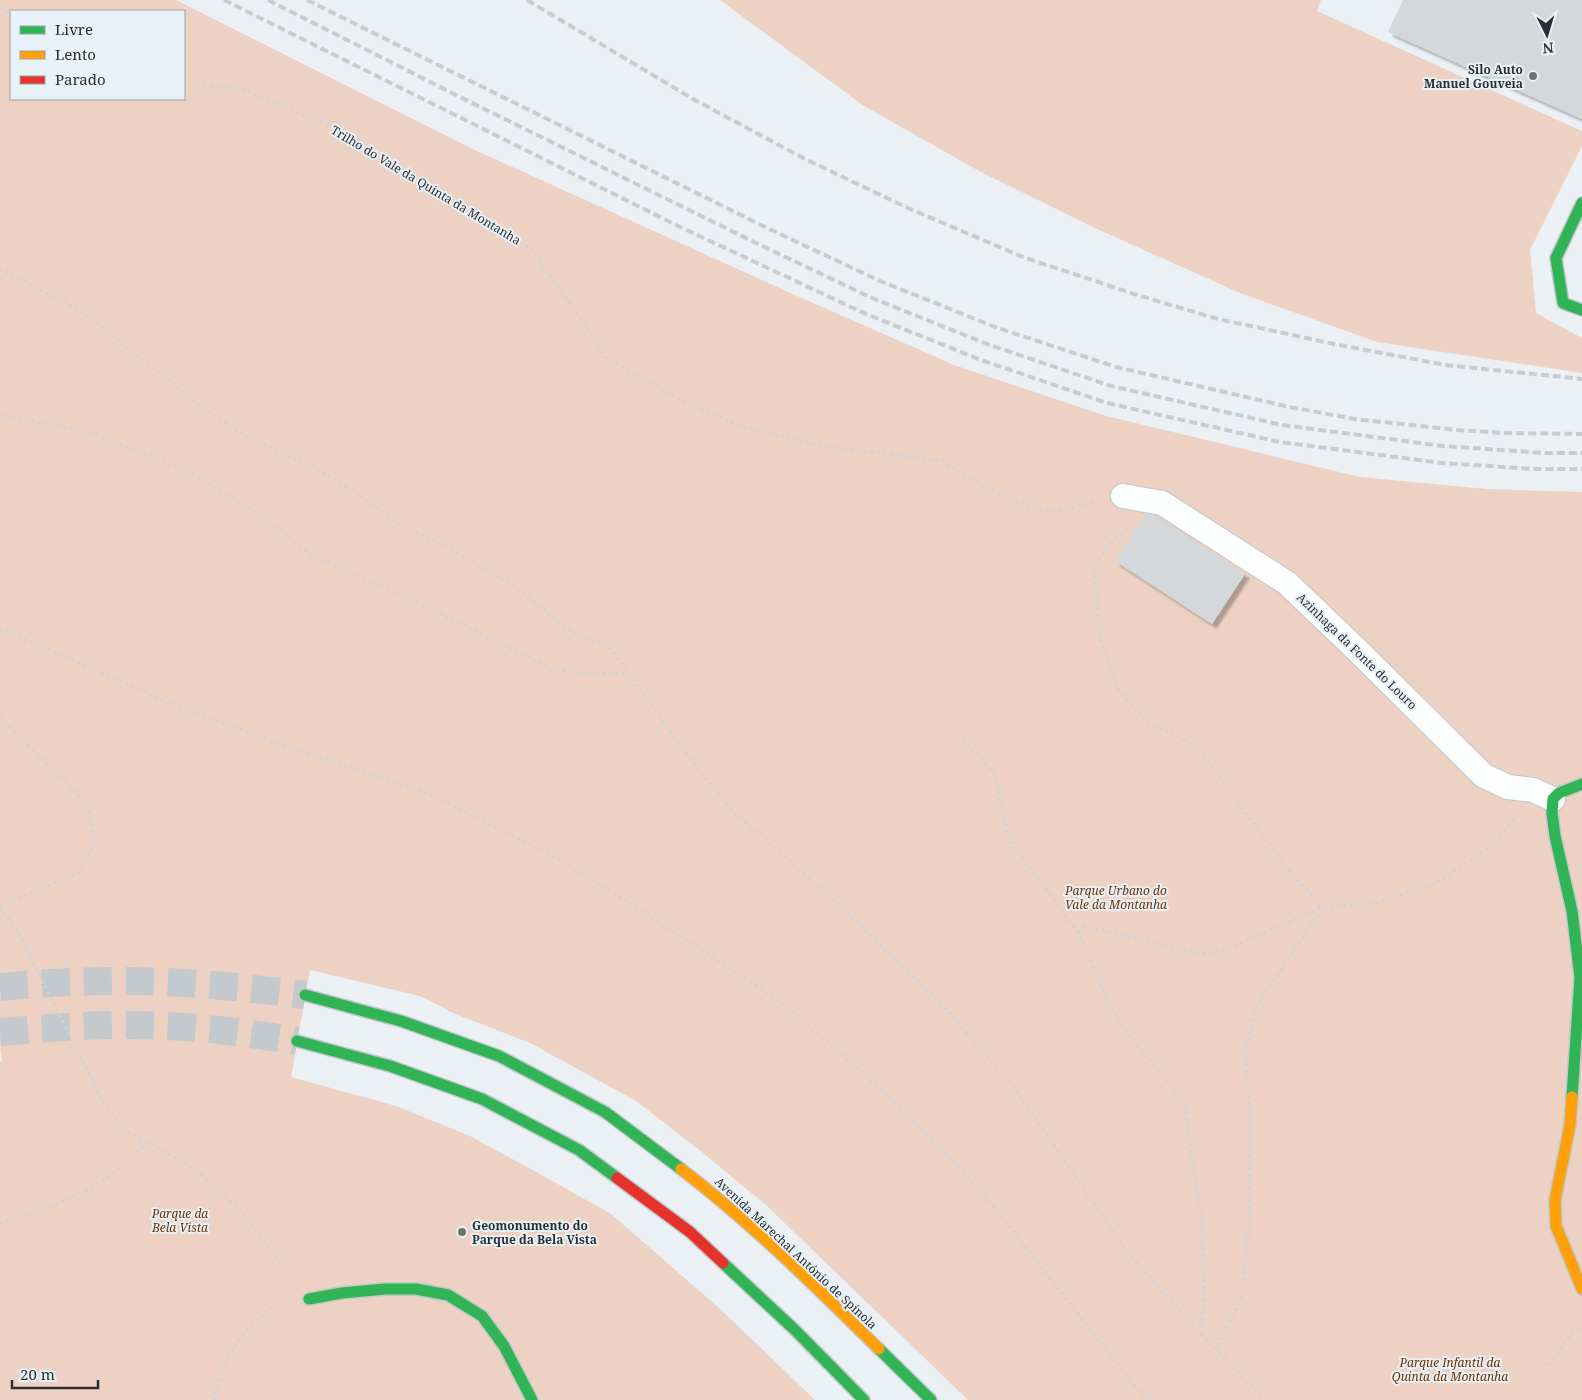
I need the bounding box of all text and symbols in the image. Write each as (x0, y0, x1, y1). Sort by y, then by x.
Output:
legend (10, 10, 185, 100)
north arrow (1522, 10, 1572, 60)
text: Livre (55, 19, 93, 39)
text: N (1542, 39, 1555, 58)
text: Lento (55, 44, 96, 64)
place label: Silo Auto Manuel Gouveia (1424, 61, 1523, 92)
text: Parado (55, 69, 106, 89)
marker: Silo Auto Manuel Gouveia (1527, 70, 1539, 82)
street label: Trilho do Vale da Quinta da Montanha (328, 121, 524, 249)
street label: Azinhaga da Fonte do Louro (1293, 589, 1421, 713)
park label: Parque Urbano do Vale da Montanha (1064, 882, 1167, 913)
street label: Avenida Marechal António de Spínola (711, 1173, 881, 1333)
park label: Parque da Bela Vista (151, 1205, 208, 1236)
place label: Geomonumento do Parque da Bela Vista (472, 1217, 597, 1248)
marker: Geomonumento do Parque da Bela Vista (456, 1226, 468, 1238)
park label: Parque Infantil da Quinta da Montanha (1392, 1354, 1508, 1385)
scale bar (12, 1358, 99, 1390)
text: 20 m (20, 1364, 55, 1384)

